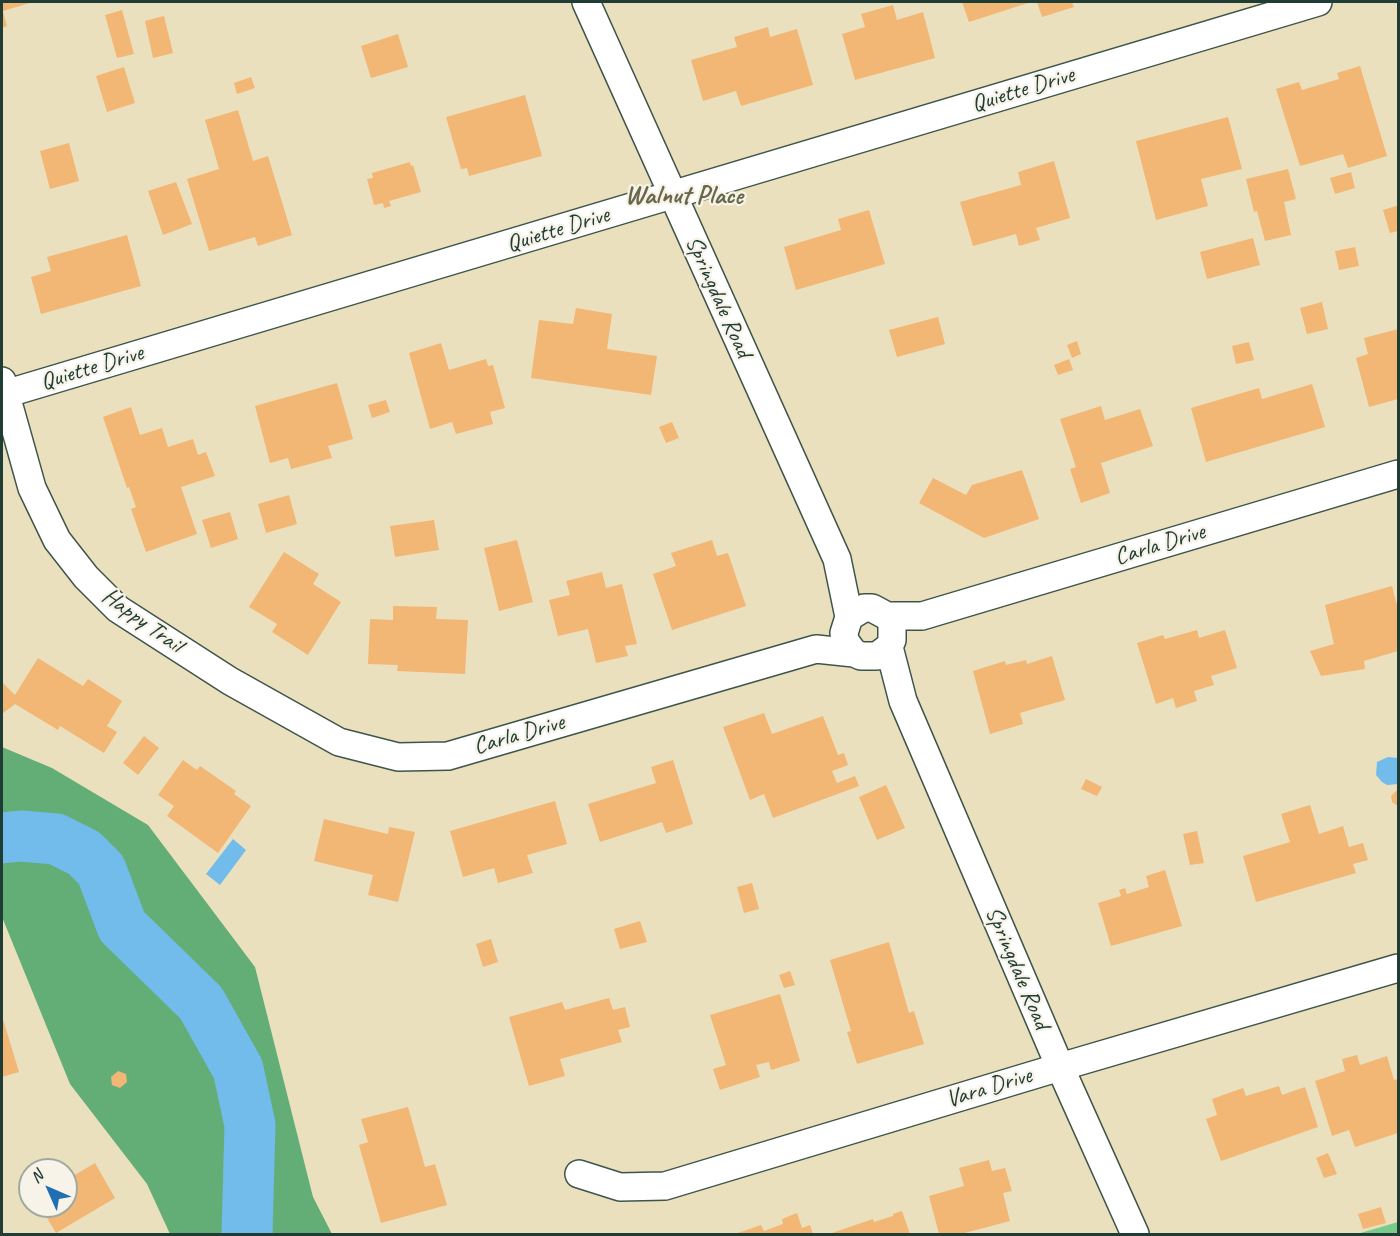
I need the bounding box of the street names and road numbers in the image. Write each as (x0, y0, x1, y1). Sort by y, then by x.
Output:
street label: Quiette Drive (968, 61, 1078, 119)
street label: Quiette Drive (503, 201, 613, 259)
street label: Springdale Road (678, 232, 758, 362)
street label: Quiette Drive (37, 339, 147, 397)
street label: Carla Drive (1111, 518, 1209, 572)
street label: Happy Trail (96, 582, 188, 660)
street label: Carla Drive (470, 708, 568, 762)
street label: Springdale Road (978, 903, 1056, 1033)
street label: Vara Drive (943, 1061, 1035, 1115)

